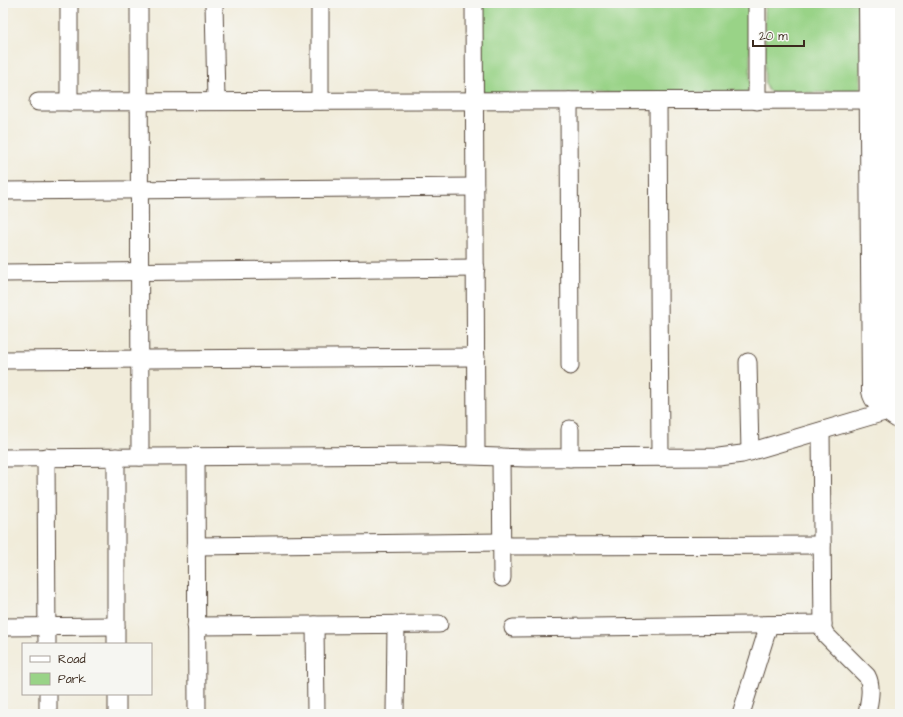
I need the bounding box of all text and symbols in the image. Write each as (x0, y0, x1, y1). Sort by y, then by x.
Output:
scale bar (753, 22, 804, 48)
text: 20 m (759, 28, 788, 45)
legend (22, 643, 152, 695)
text: Road (58, 651, 86, 668)
text: Park (58, 671, 86, 688)

